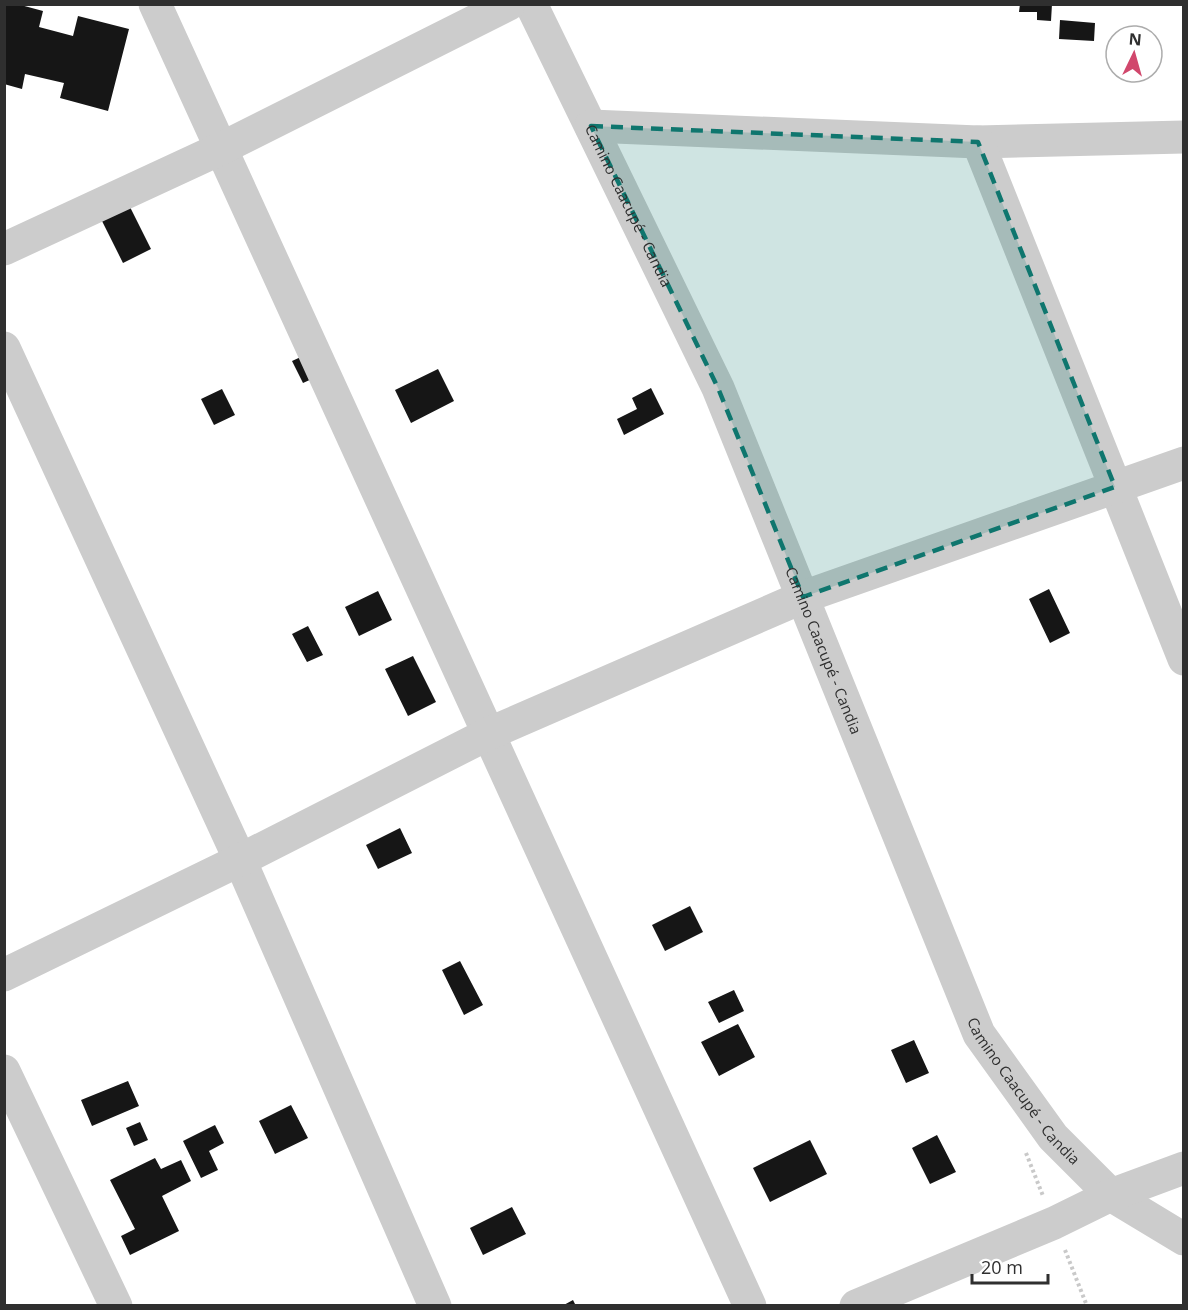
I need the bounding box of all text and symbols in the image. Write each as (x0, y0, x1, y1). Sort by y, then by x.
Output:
north arrow (1104, 24, 1164, 84)
text: N (1128, 28, 1143, 51)
street label: Camino Caacupé - Candia (581, 121, 677, 290)
street label: Camino Caacupé - Candia (781, 564, 867, 737)
street label: Camino Caacupé - Candia (963, 1014, 1085, 1169)
scale bar (972, 1247, 1048, 1285)
text: 20 m (981, 1255, 1023, 1279)

